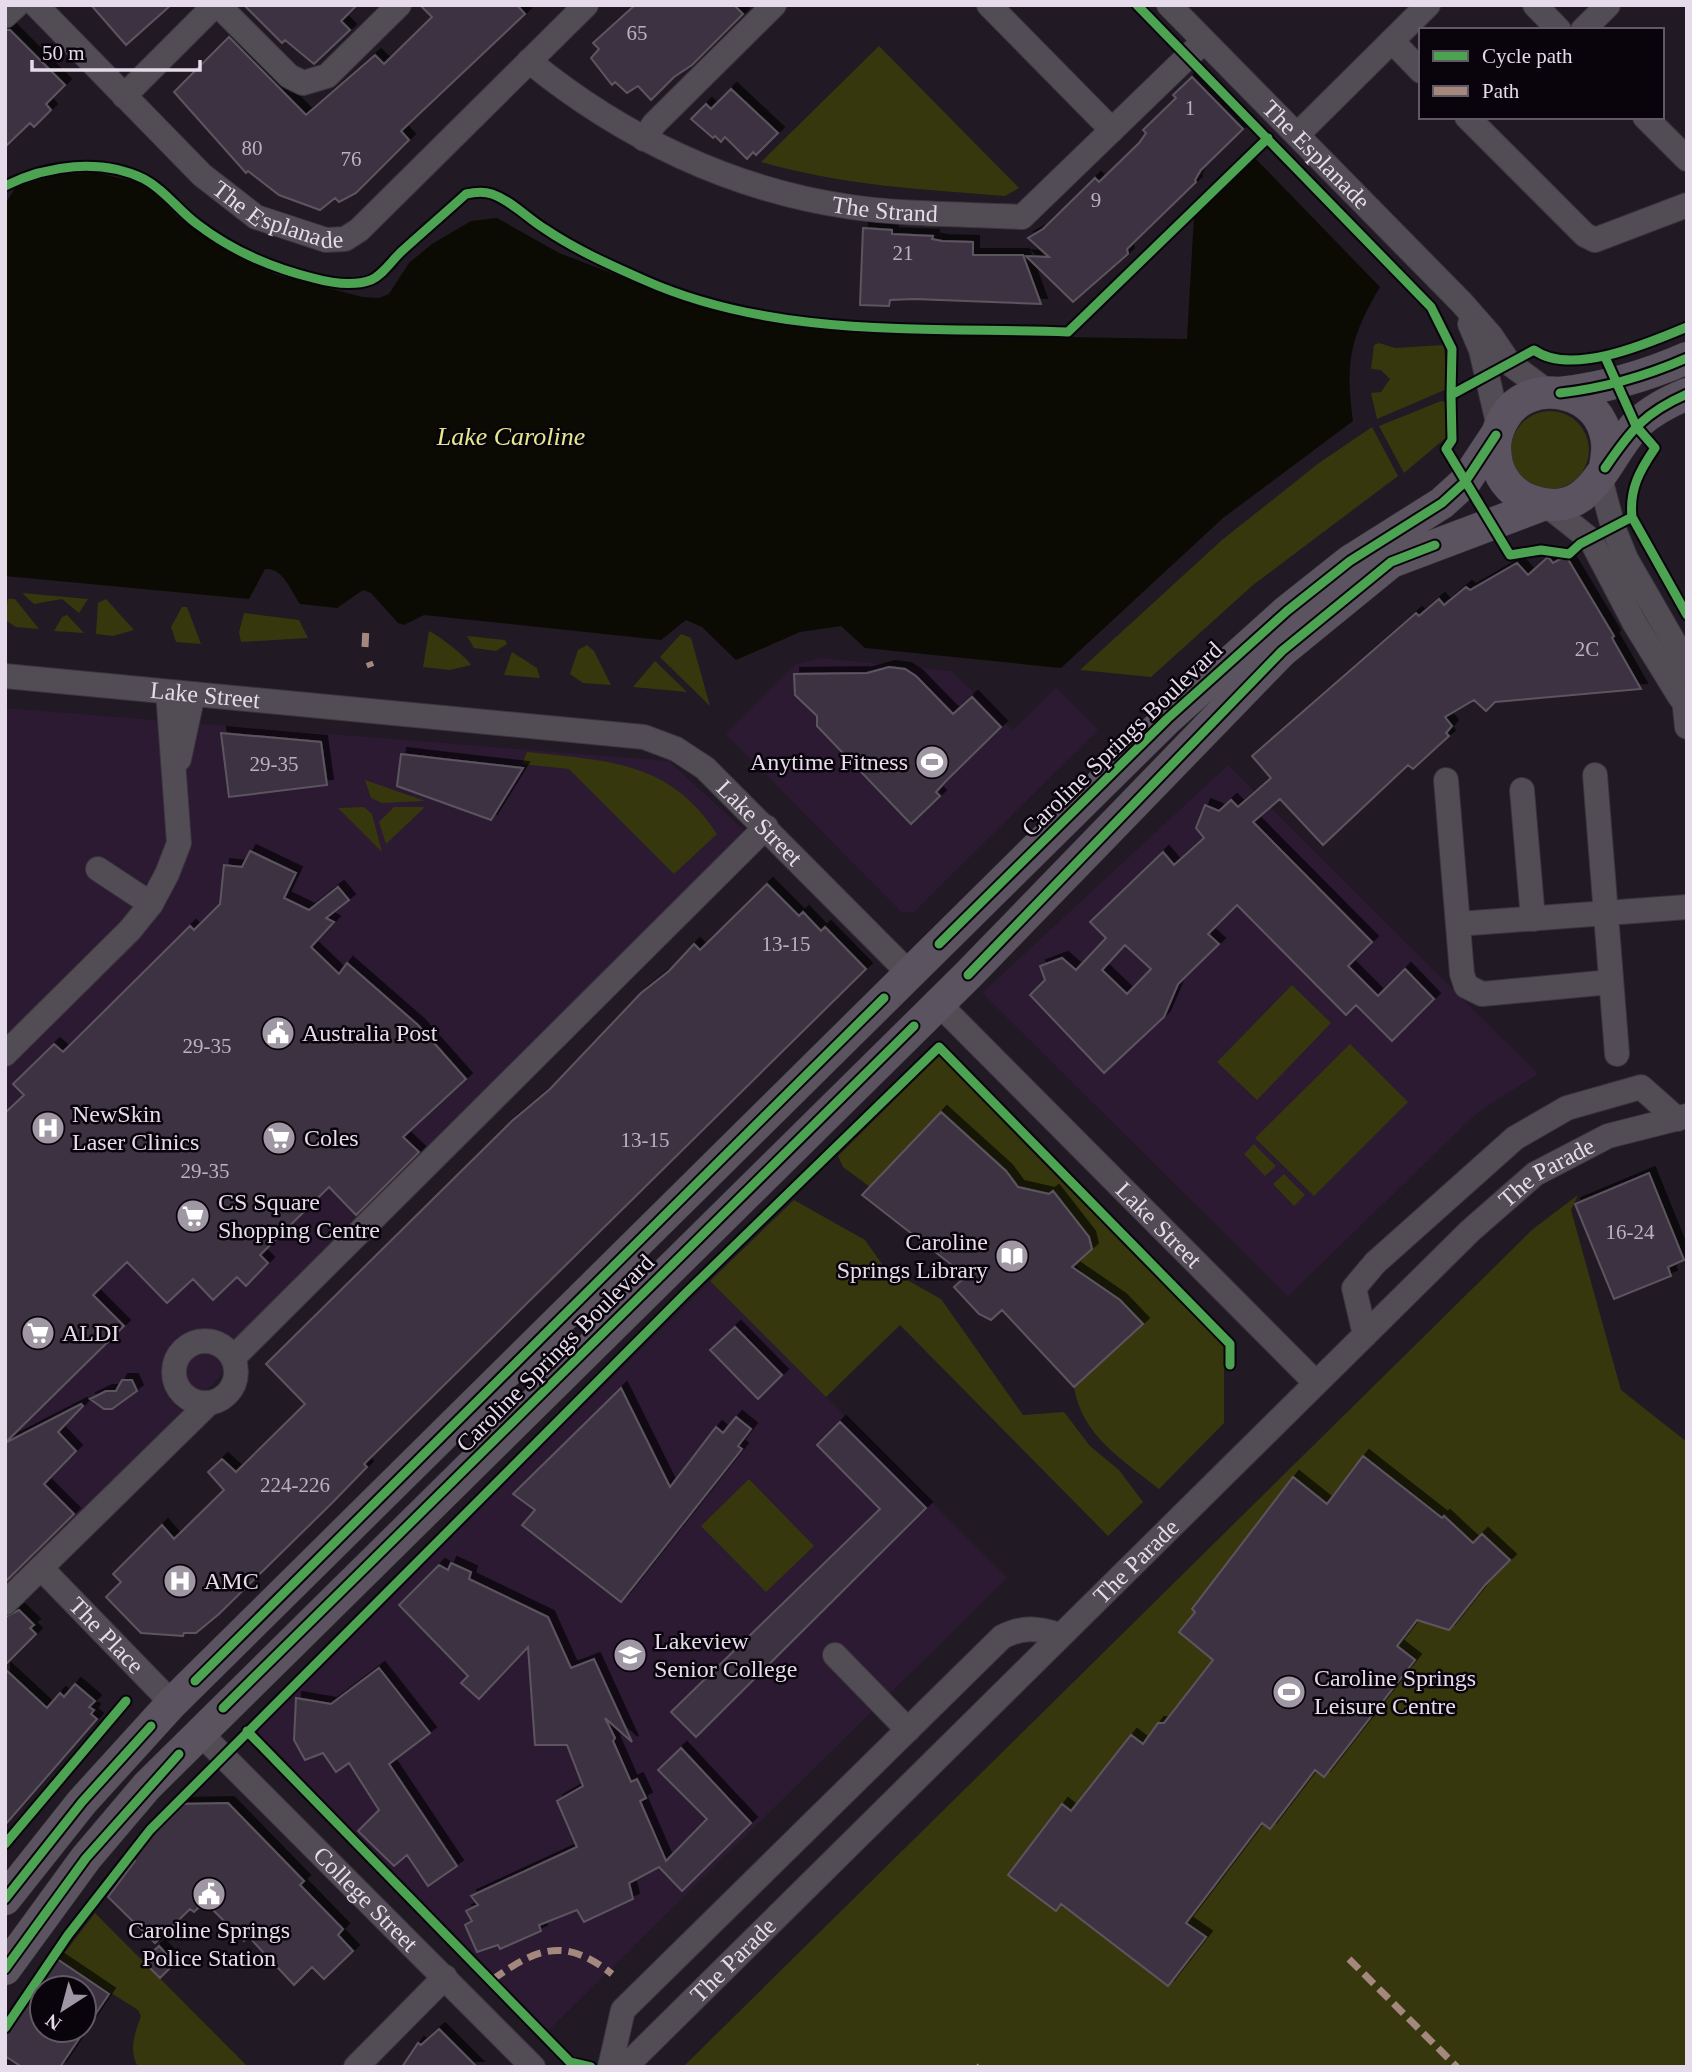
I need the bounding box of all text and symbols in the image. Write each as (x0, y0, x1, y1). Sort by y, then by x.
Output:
house number: 65 (627, 21, 648, 45)
scale bar (32, 28, 200, 72)
legend (1419, 28, 1664, 119)
text: 50 m (42, 41, 85, 65)
text: Cycle path (1482, 44, 1573, 68)
text: Path (1482, 79, 1520, 103)
street label: The Esplanade (1257, 95, 1375, 214)
house number: 1 (1185, 96, 1195, 120)
house number: 80 (242, 136, 263, 160)
house number: 76 (341, 147, 362, 171)
street label: The Esplanade (208, 175, 344, 253)
house number: 9 (1091, 188, 1101, 212)
street label: The Strand (830, 191, 938, 227)
house number: 21 (893, 241, 914, 265)
water label: Lake Caroline (436, 422, 585, 451)
street label: Caroline Springs Boulevard (1017, 637, 1227, 841)
house number: 2C (1575, 637, 1599, 661)
street label: Lake Street (149, 677, 261, 713)
sports icon: Anytime Fitness (913, 743, 951, 781)
place label: Anytime Fitness (750, 749, 908, 775)
house number: 29-35 (250, 752, 299, 776)
street label: Lake Street (711, 775, 808, 871)
house number: 13-15 (762, 932, 811, 956)
public building icon: Australia Post (259, 1014, 297, 1052)
place label: Australia Post (302, 1020, 438, 1046)
house number: 29-35 (183, 1034, 232, 1058)
place label: NewSkin Laser Clinics (72, 1101, 199, 1155)
hospital icon: NewSkin Laser Clinics (29, 1109, 67, 1147)
supermarket icon: Coles (260, 1119, 298, 1157)
place label: Coles (304, 1125, 359, 1151)
house number: 13-15 (621, 1128, 670, 1152)
street label: The Parade (1494, 1132, 1599, 1212)
house number: 29-35 (181, 1159, 230, 1183)
street label: Lake Street (1111, 1177, 1207, 1273)
place label: CS Square Shopping Centre (218, 1189, 380, 1243)
supermarket icon: CS Square Shopping Centre (174, 1197, 212, 1235)
house number: 16-24 (1606, 1220, 1655, 1244)
place label: Caroline Springs Library (837, 1229, 988, 1283)
library icon: Caroline Springs Library (993, 1237, 1031, 1275)
street label: Caroline Springs Boulevard (451, 1249, 659, 1457)
supermarket icon: ALDI (19, 1314, 57, 1352)
place label: ALDI (62, 1320, 119, 1346)
house number: 224-226 (260, 1473, 330, 1497)
street label: The Parade (1088, 1514, 1184, 1609)
hospital icon: AMC (161, 1562, 199, 1600)
place label: AMC (204, 1568, 259, 1594)
street label: The Place (64, 1592, 149, 1679)
place label: Lakeview Senior College (654, 1628, 797, 1682)
school or university icon: Lakeview Senior College (611, 1636, 649, 1674)
place label: Caroline Springs Leisure Centre (1314, 1665, 1476, 1719)
sports icon: Caroline Springs Leisure Centre (1270, 1673, 1308, 1711)
street label: College Street (308, 1842, 423, 1957)
public building icon: Caroline Springs Police Station (190, 1875, 228, 1913)
street label: The Parade (685, 1913, 781, 2008)
place label: Caroline Springs Police Station (128, 1917, 290, 1971)
north arrow (28, 1974, 98, 2044)
text: N (41, 2010, 65, 2035)

